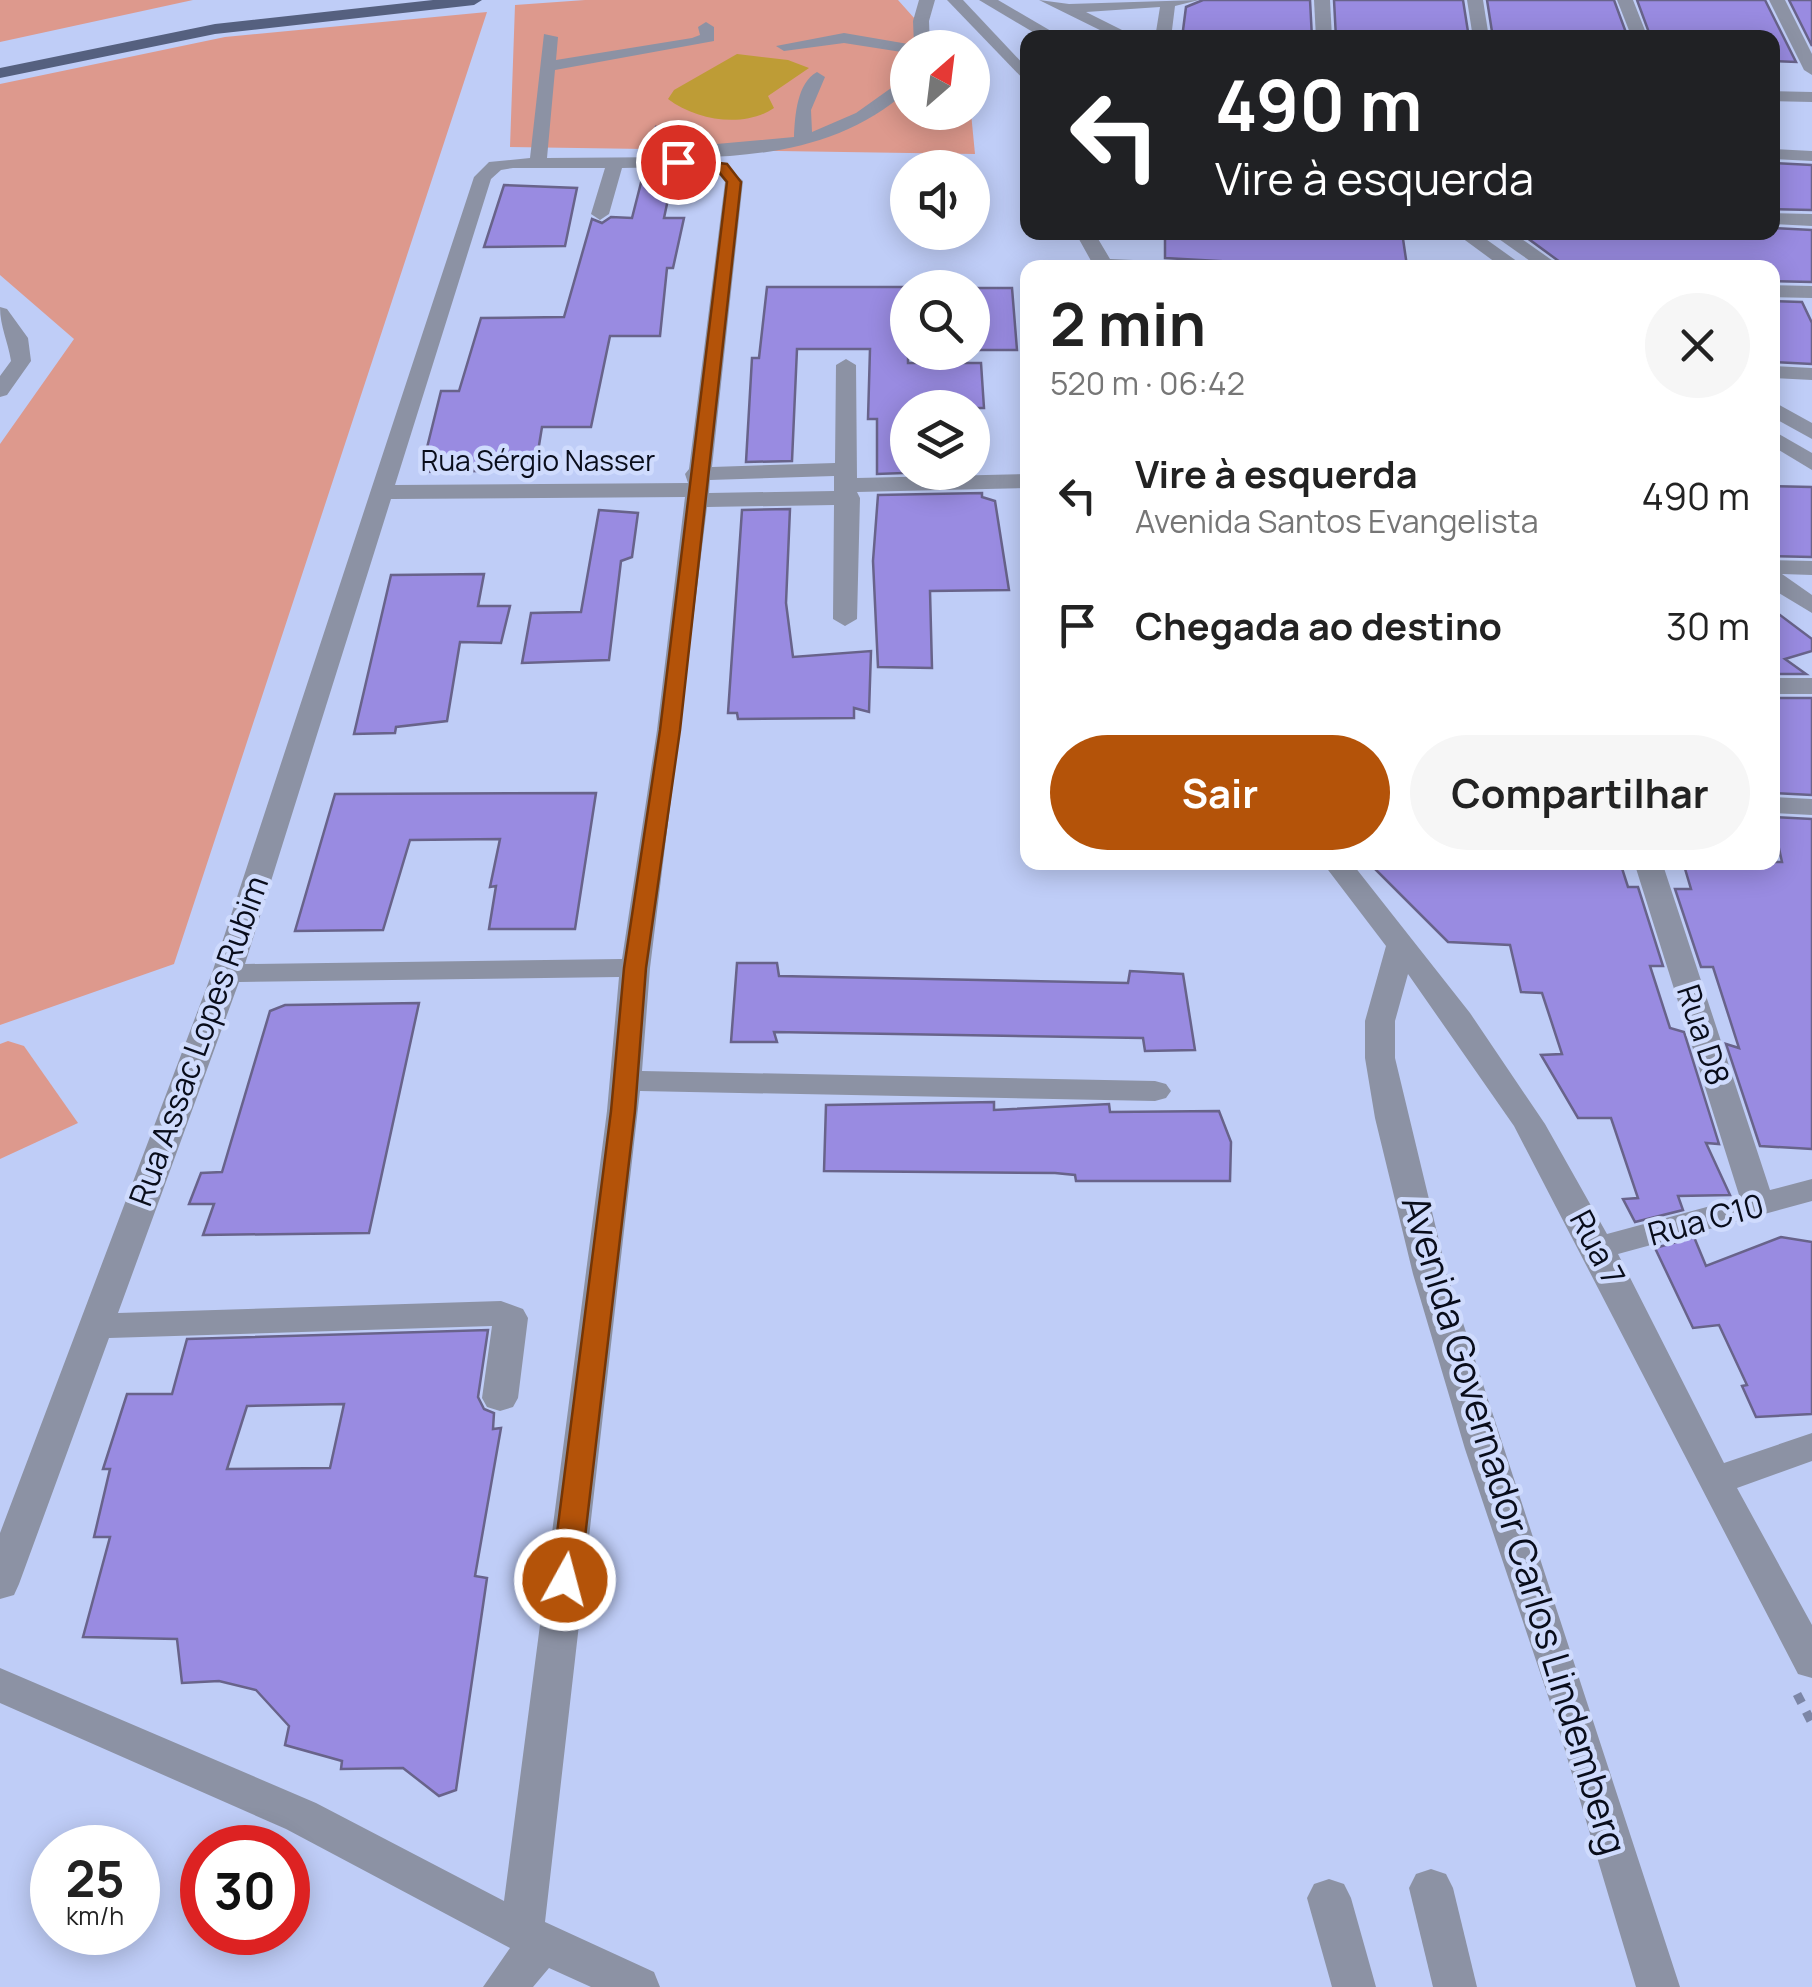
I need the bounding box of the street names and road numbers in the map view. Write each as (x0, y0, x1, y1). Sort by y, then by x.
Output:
street label: Rua Sérgio Nasser (421, 441, 655, 479)
street label: Rua Assac Lopes Rubim (118, 870, 278, 1212)
street label: Rua D8 (1667, 979, 1741, 1091)
street label: Rua C10 (1643, 1182, 1769, 1256)
street label: Avenida Governador Carlos Lindemberg (1391, 1189, 1641, 1860)
street label: Rua 7 (1560, 1202, 1636, 1293)

